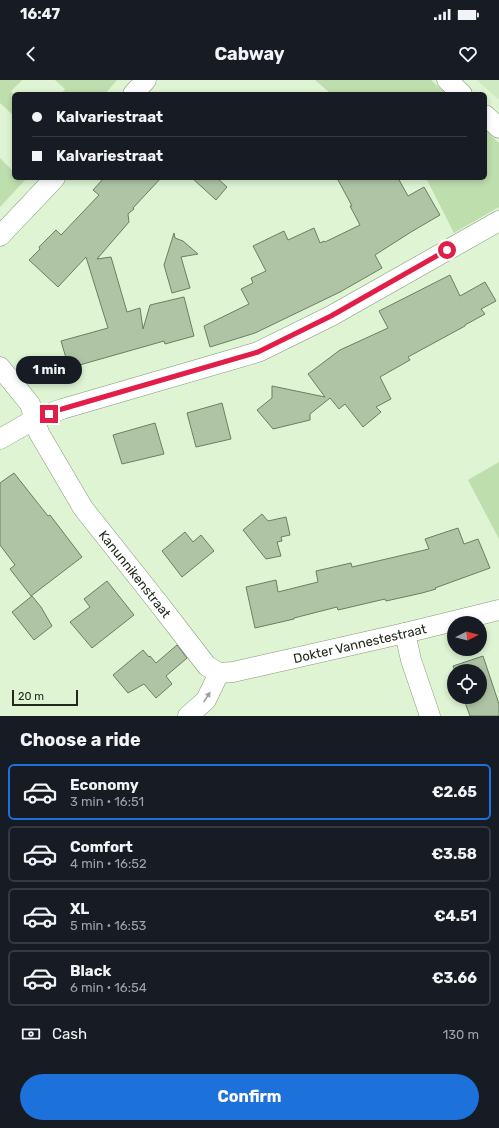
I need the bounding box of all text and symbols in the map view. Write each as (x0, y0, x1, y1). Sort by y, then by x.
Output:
text: 16:47 (20, 5, 60, 23)
icon: back (20, 43, 42, 65)
text: Cabway (214, 43, 285, 65)
icon: heart (457, 43, 479, 65)
text: Kalvariestraat (56, 108, 163, 126)
text: Kalvariestraat (56, 147, 163, 165)
route start (438, 241, 456, 259)
callout: 1 min (16, 356, 82, 384)
text: 1 min (32, 362, 66, 377)
route end (40, 405, 58, 423)
street label: Kanunnikenstraat (96, 527, 174, 621)
north arrow (447, 616, 487, 656)
map controls (447, 616, 487, 704)
street label: Dokter Vannestestraat (292, 621, 428, 666)
button: locate (447, 664, 487, 704)
scale bar (12, 688, 78, 707)
text: 20 m (18, 690, 44, 703)
one-way arrow (203, 692, 211, 702)
text: Choose a ride (20, 729, 141, 751)
icon: car (22, 774, 58, 810)
text: Economy (70, 776, 139, 794)
text: €2.65 (432, 783, 477, 801)
text: 3 min · 16:51 (70, 794, 144, 809)
icon: car (22, 836, 58, 872)
text: Comfort (70, 838, 133, 856)
text: €3.58 (431, 845, 477, 863)
text: 4 min · 16:52 (70, 856, 147, 871)
icon: car (22, 898, 58, 934)
text: XL (70, 900, 89, 918)
text: €4.51 (434, 907, 477, 925)
text: 5 min · 16:53 (70, 918, 146, 933)
icon: car (22, 960, 58, 996)
text: Black (70, 962, 111, 980)
text: €3.66 (432, 969, 477, 987)
text: 6 min · 16:54 (70, 980, 147, 995)
icon: cash (20, 1023, 42, 1045)
text: Cash (52, 1025, 87, 1043)
text: 130 m (443, 1027, 479, 1042)
button: Confirm (20, 1074, 479, 1120)

